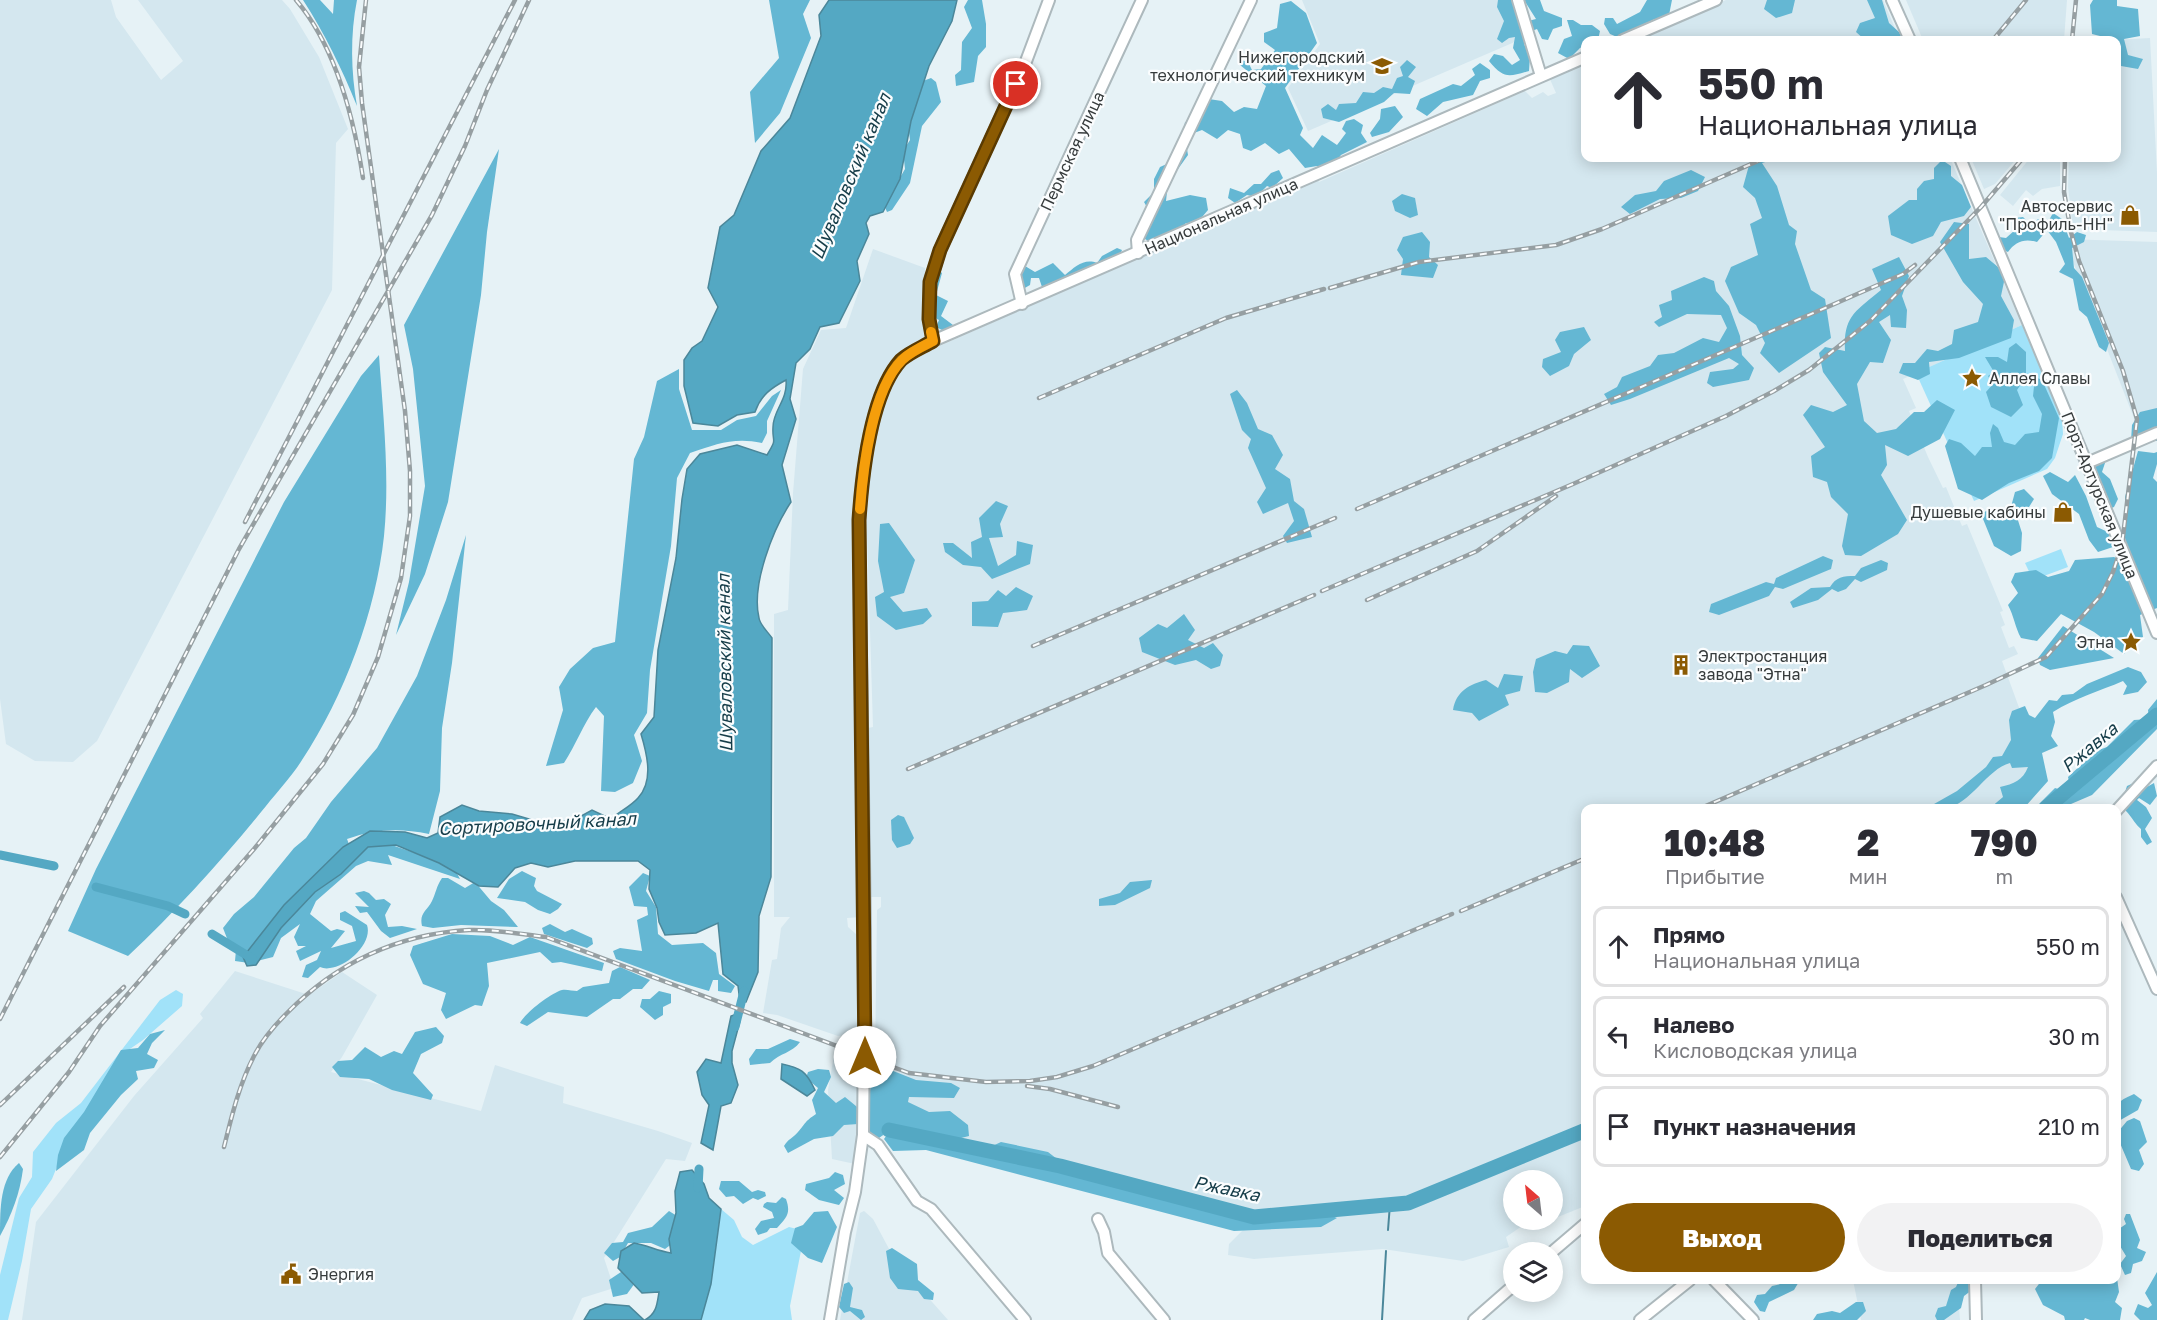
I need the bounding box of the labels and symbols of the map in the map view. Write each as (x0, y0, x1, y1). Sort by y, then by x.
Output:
place label: Нижегородский технологический техникум (1150, 47, 1365, 85)
school or university icon: Нижегородский технологический техникум (1370, 54, 1394, 78)
pin (990, 58, 1041, 109)
water label: Шуваловский канал (805, 88, 895, 262)
street label: Пермская улица (1036, 88, 1108, 214)
street label: Национальная улица (1141, 173, 1301, 259)
place label: Автосервис "Профиль-НН" (1999, 196, 2113, 234)
shop icon: Автосервис "Профиль-НН" (2118, 203, 2142, 227)
place icon: Аллея Славы (1960, 366, 1984, 390)
place label: Аллея Славы (1989, 368, 2091, 388)
street label: Порт-Артурская улица (2057, 409, 2143, 581)
shop icon: Душевые кабины (2051, 500, 2075, 524)
place label: Душевые кабины (1911, 502, 2046, 522)
water label: Шуваловский канал (711, 572, 737, 752)
place icon: Этна (2119, 630, 2143, 654)
place label: Этна (2076, 632, 2114, 652)
place label: Электростанция завода "Этна" (1698, 646, 1827, 684)
building icon: Электростанция завода "Этна" (1669, 653, 1693, 677)
water label: Ржавка (2056, 717, 2122, 777)
water label: Сортировочный канал (437, 807, 638, 839)
position arrow (833, 1025, 897, 1089)
water label: Ржавка (1192, 1170, 1263, 1206)
north arrow (1503, 1170, 1563, 1230)
public building icon: Энергия (279, 1262, 303, 1286)
place label: Энергия (308, 1264, 374, 1284)

